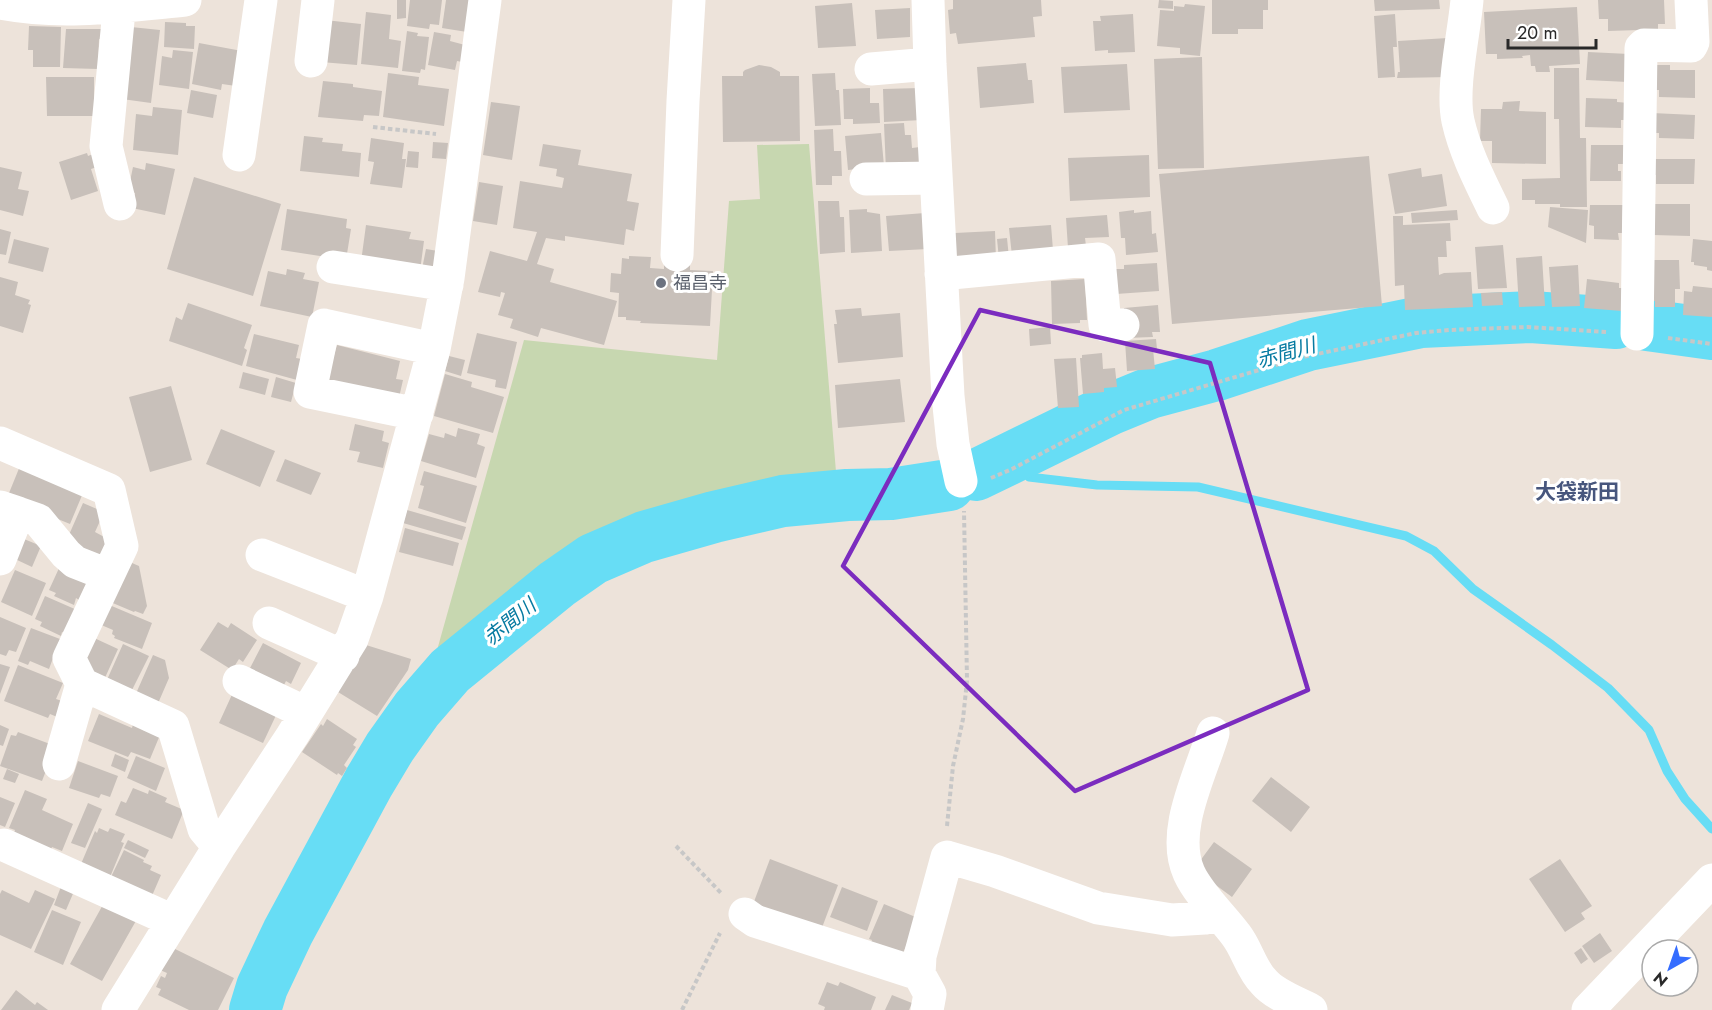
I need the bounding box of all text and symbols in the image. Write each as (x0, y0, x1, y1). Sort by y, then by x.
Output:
scale bar (1508, 12, 1596, 50)
text: 20 m (1517, 20, 1557, 46)
place label: 福昌寺 (673, 270, 727, 296)
marker: 福昌寺 (654, 276, 668, 290)
water label: 赤間川 (1253, 330, 1321, 375)
district label: 大袋新田 (1535, 477, 1619, 507)
water label: 赤間川 (478, 591, 544, 652)
north arrow (1640, 938, 1700, 998)
text: N (1648, 966, 1673, 992)

